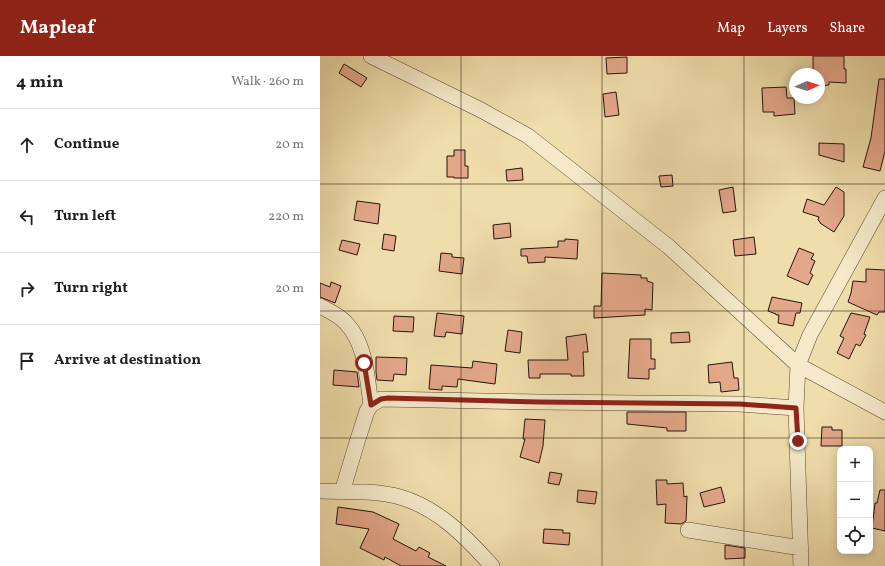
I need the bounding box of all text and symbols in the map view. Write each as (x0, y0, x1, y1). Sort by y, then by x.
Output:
text: Mapleaf (20, 15, 95, 41)
text: Map (717, 19, 745, 38)
text: Layers (767, 19, 807, 38)
text: Share (829, 19, 865, 38)
north arrow (789, 68, 825, 104)
text: 4 min (16, 71, 63, 94)
text: Walk · 260 m (231, 73, 304, 91)
icon: ahead (16, 134, 38, 156)
text: Continue (54, 134, 119, 155)
text: 20 m (275, 136, 304, 154)
icon: left (16, 206, 38, 228)
text: Turn left (54, 206, 116, 227)
text: 220 m (268, 208, 304, 226)
icon: right (16, 278, 38, 300)
text: Turn right (54, 278, 128, 299)
text: 20 m (275, 280, 304, 298)
icon: arrive (16, 350, 38, 372)
text: Arrive at destination (54, 350, 201, 371)
route start (355, 354, 373, 372)
route end (789, 432, 807, 450)
map controls (837, 446, 873, 554)
button: + (837, 446, 873, 482)
button: − (837, 482, 873, 518)
button: locate (837, 518, 873, 554)

